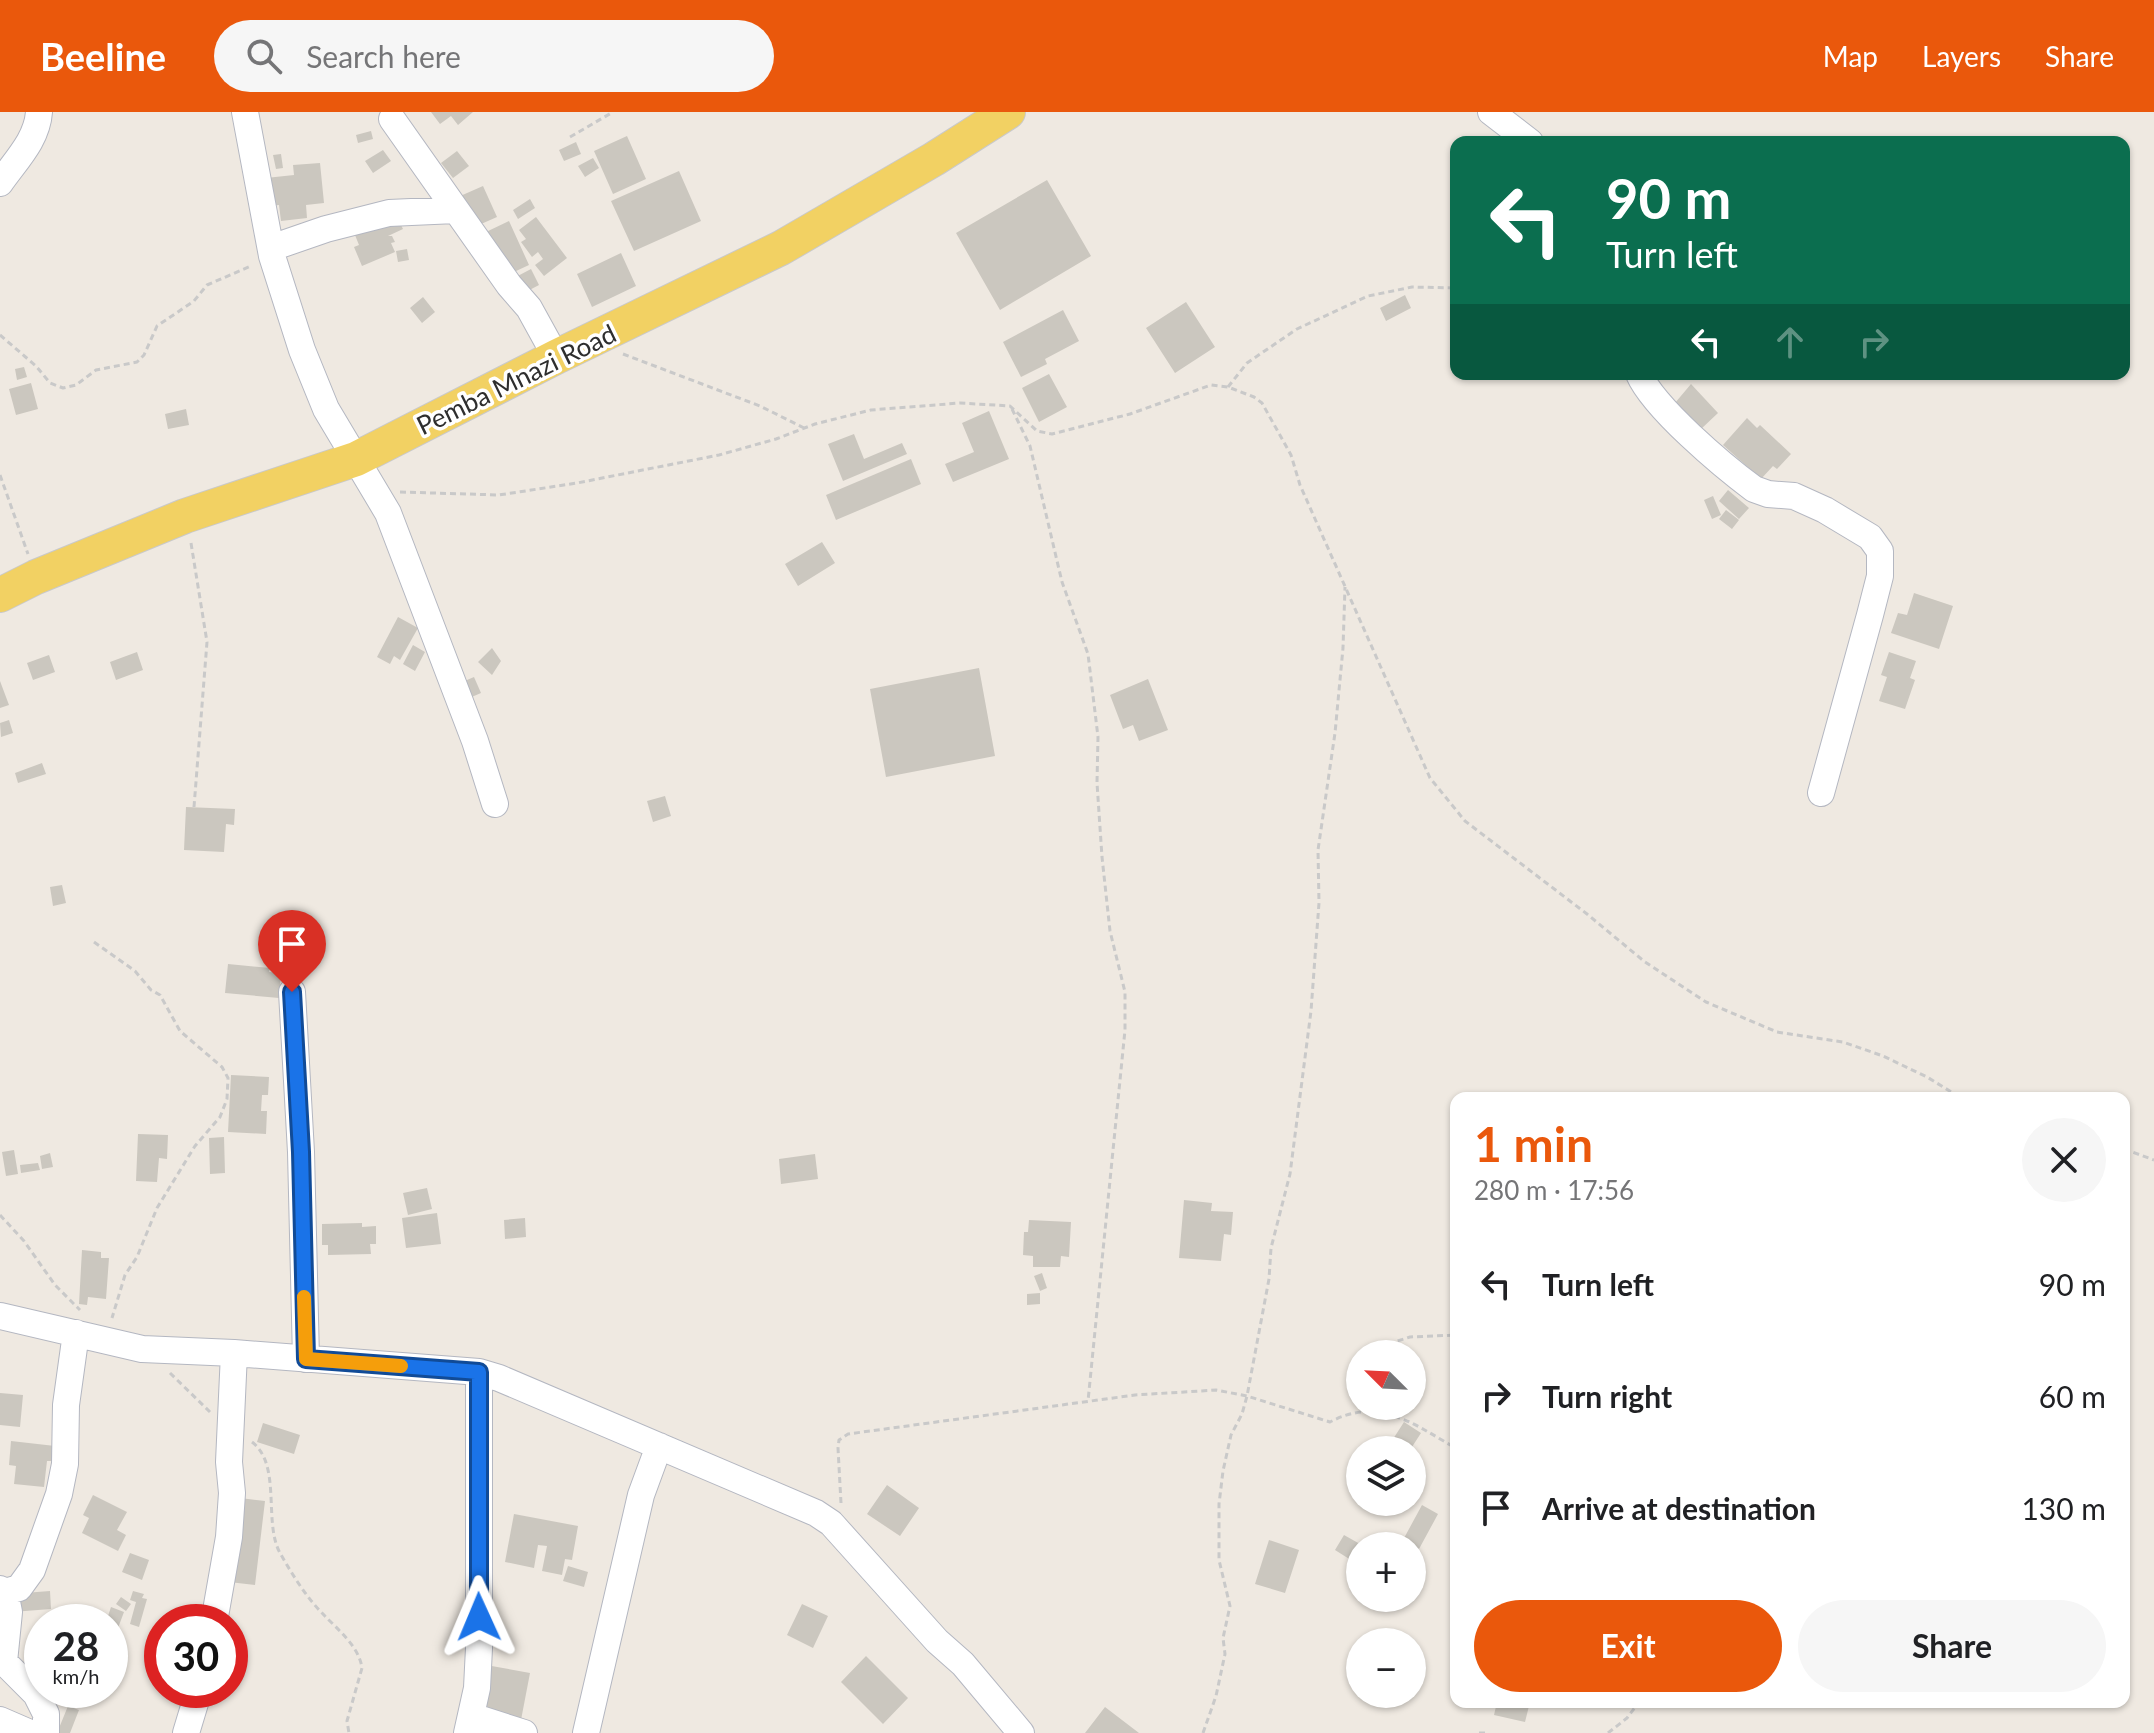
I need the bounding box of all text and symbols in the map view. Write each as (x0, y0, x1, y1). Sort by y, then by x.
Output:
search box (214, 20, 774, 92)
text: Beeline (40, 33, 166, 79)
icon: search (242, 34, 286, 78)
text: Search here (306, 38, 461, 74)
text: Map (1823, 39, 1878, 73)
text: Layers (1922, 39, 2001, 73)
text: Share (2045, 39, 2114, 73)
text: 90 m (1606, 164, 1731, 231)
icon: left (1474, 168, 1578, 272)
text: Turn left (1606, 232, 1738, 276)
street label: Pemba Mnazi Road (411, 317, 621, 441)
icon: left (1684, 320, 1728, 364)
icon: ahead (1768, 320, 1812, 364)
icon: right (1852, 320, 1896, 364)
pin (258, 910, 326, 992)
icon: arrive (270, 922, 314, 966)
text: 1 min (1474, 1115, 1593, 1172)
button: close (2022, 1118, 2106, 1202)
text: 280 m · 17:56 (1474, 1174, 1634, 1206)
icon: left (1474, 1262, 1518, 1306)
text: Turn left (1542, 1266, 1654, 1302)
text: 90 m (2039, 1266, 2106, 1302)
north arrow (1346, 1340, 1426, 1420)
map controls (1346, 1340, 1426, 1708)
icon: right (1474, 1374, 1518, 1418)
text: Turn right (1542, 1378, 1672, 1414)
text: 60 m (2039, 1378, 2106, 1414)
button: layers (1346, 1436, 1426, 1516)
icon: arrive (1474, 1486, 1518, 1530)
text: Arrive at destination (1542, 1490, 1816, 1526)
text: 130 m (2021, 1490, 2106, 1526)
button: + (1346, 1532, 1426, 1612)
position arrow (437, 1575, 521, 1659)
button: Exit (1474, 1600, 1782, 1692)
button: Share (1798, 1600, 2106, 1692)
speed limit sign: 30 (144, 1604, 248, 1708)
text: 28 (53, 1622, 99, 1670)
button: − (1346, 1628, 1426, 1708)
text: km/h (53, 1664, 99, 1688)

